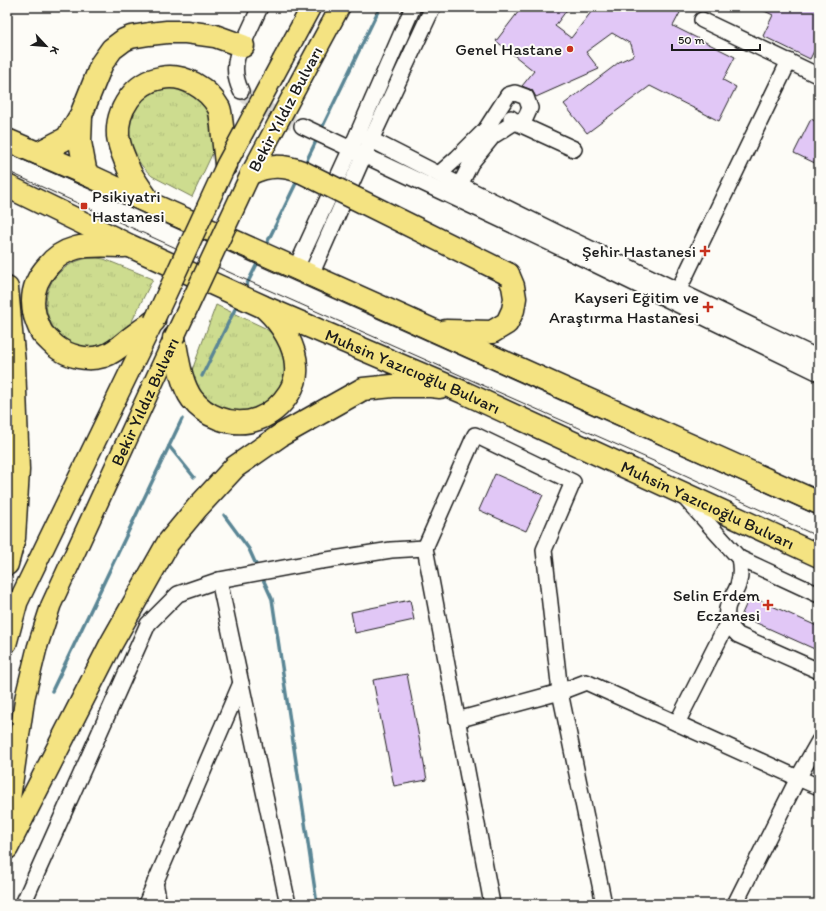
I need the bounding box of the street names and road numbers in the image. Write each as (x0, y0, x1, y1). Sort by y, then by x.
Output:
street label: Bekir Yıldız Bulvarı (244, 43, 326, 175)
street label: Muhsin Yazıcıoğlu Bulvarı (322, 324, 503, 418)
street label: Bekir Yıldız Bulvarı (107, 334, 183, 469)
street label: Muhsin Yazıcıoğlu Bulvarı (618, 456, 798, 553)

